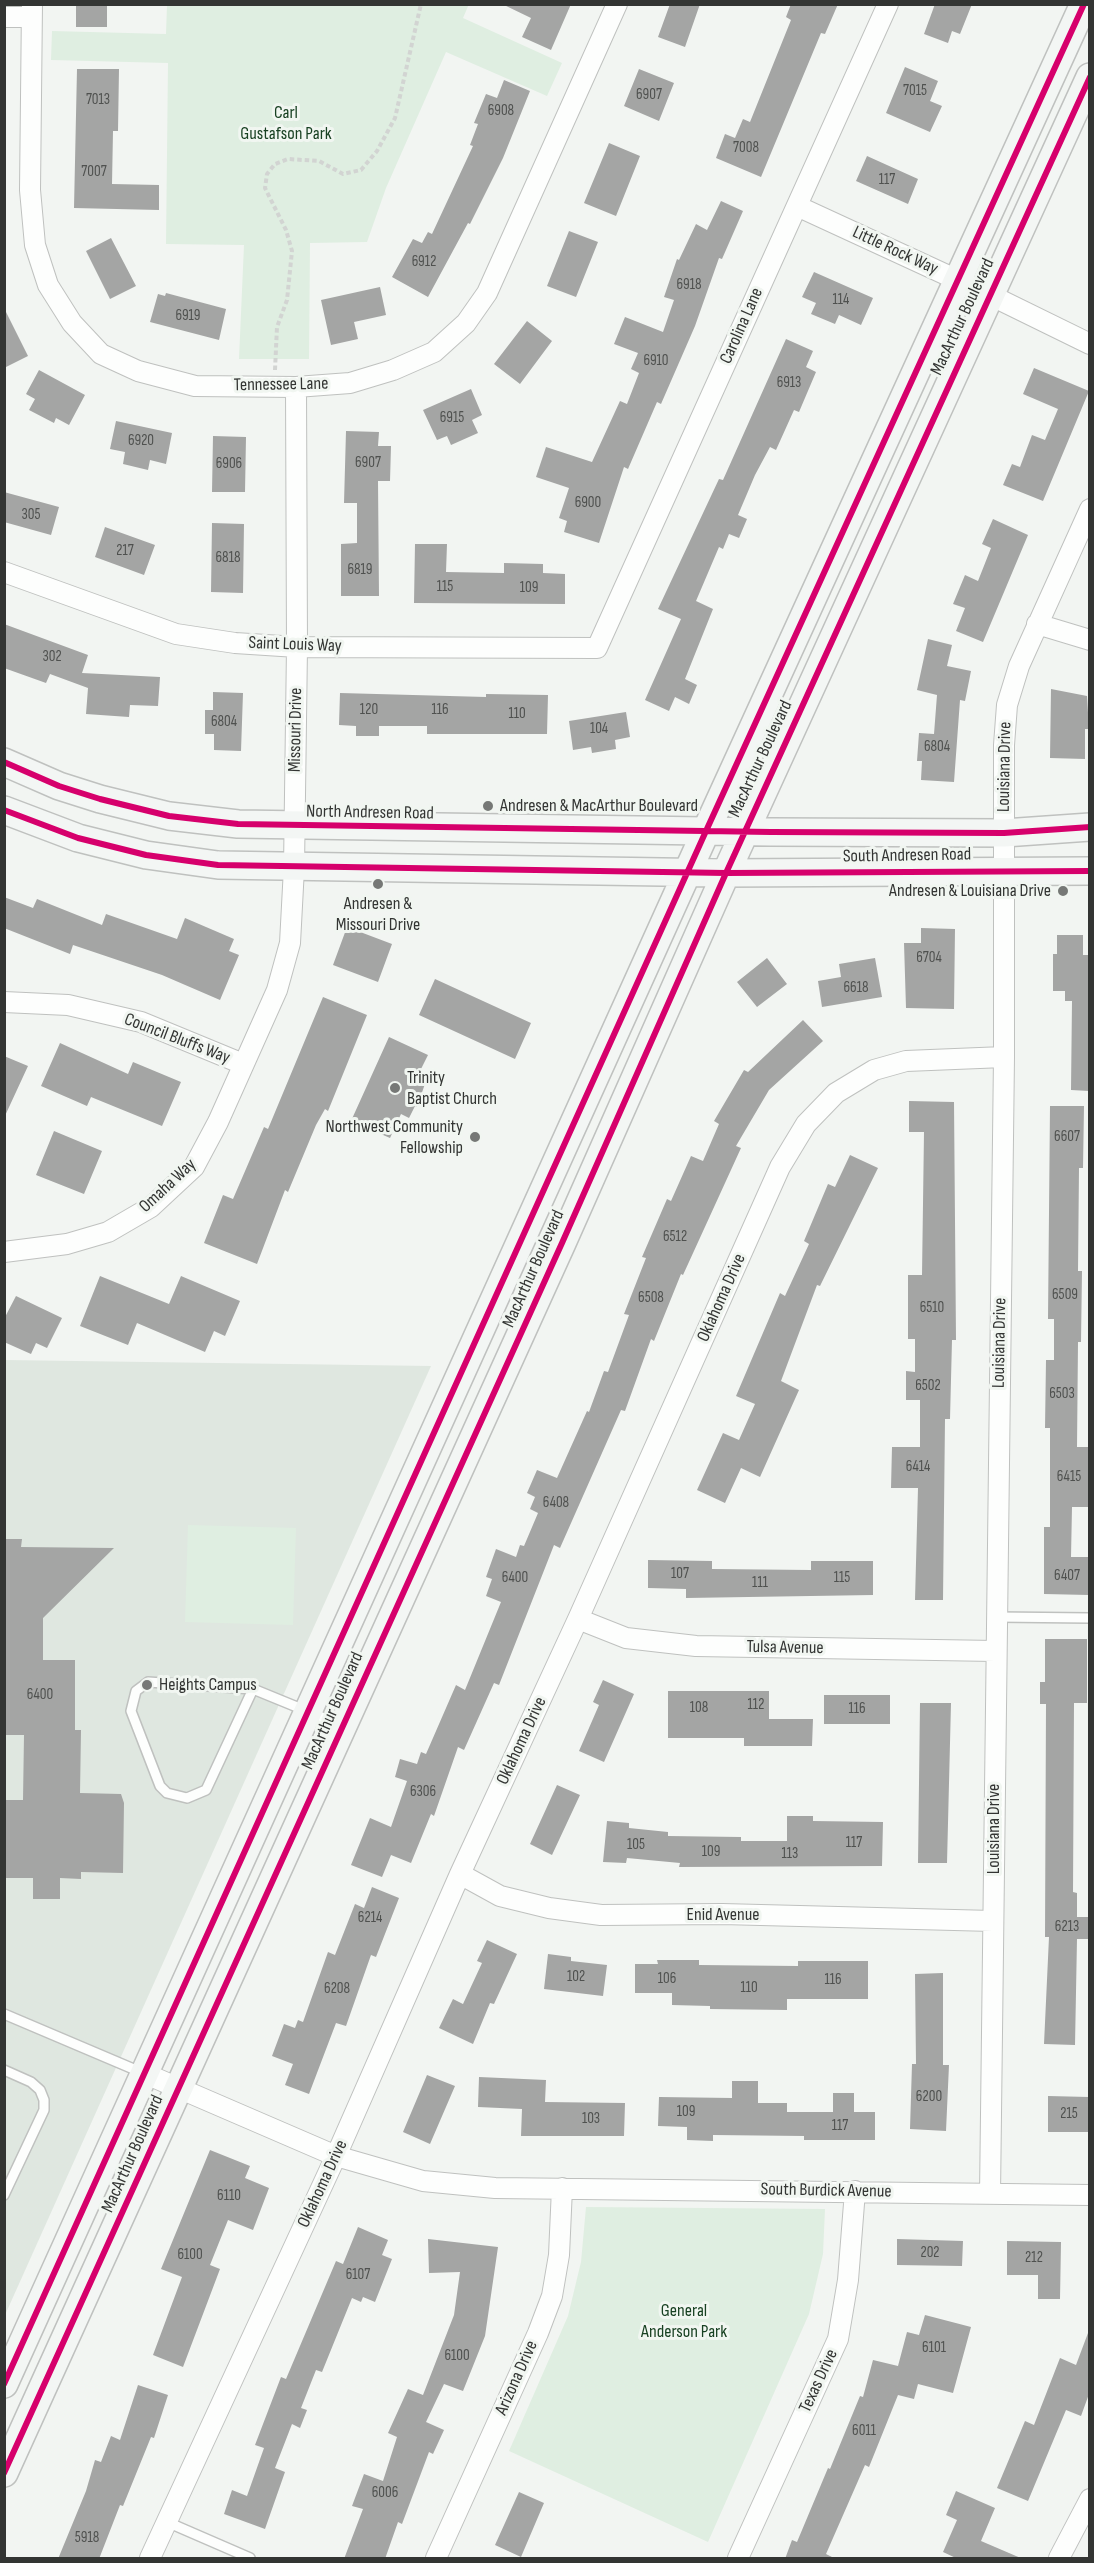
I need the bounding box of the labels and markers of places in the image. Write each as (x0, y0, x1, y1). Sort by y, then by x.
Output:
place label: Andresen & MacArthur Boulevard (500, 795, 698, 817)
marker: Andresen & MacArthur Boulevard (481, 799, 495, 813)
marker: Andresen & Missouri Drive (371, 877, 385, 891)
place label: Andresen & Louisiana Drive (889, 880, 1051, 902)
marker: Andresen & Louisiana Drive (1056, 884, 1070, 898)
place label: Andresen & Missouri Drive (336, 893, 420, 936)
place label: Trinity Baptist Church (407, 1067, 497, 1110)
marker: Trinity Baptist Church (388, 1081, 402, 1095)
place label: Northwest Community Fellowship (325, 1116, 463, 1158)
marker: Northwest Community Fellowship (468, 1130, 482, 1144)
place label: Heights Campus (159, 1674, 257, 1696)
marker: Heights Campus (140, 1678, 154, 1692)

